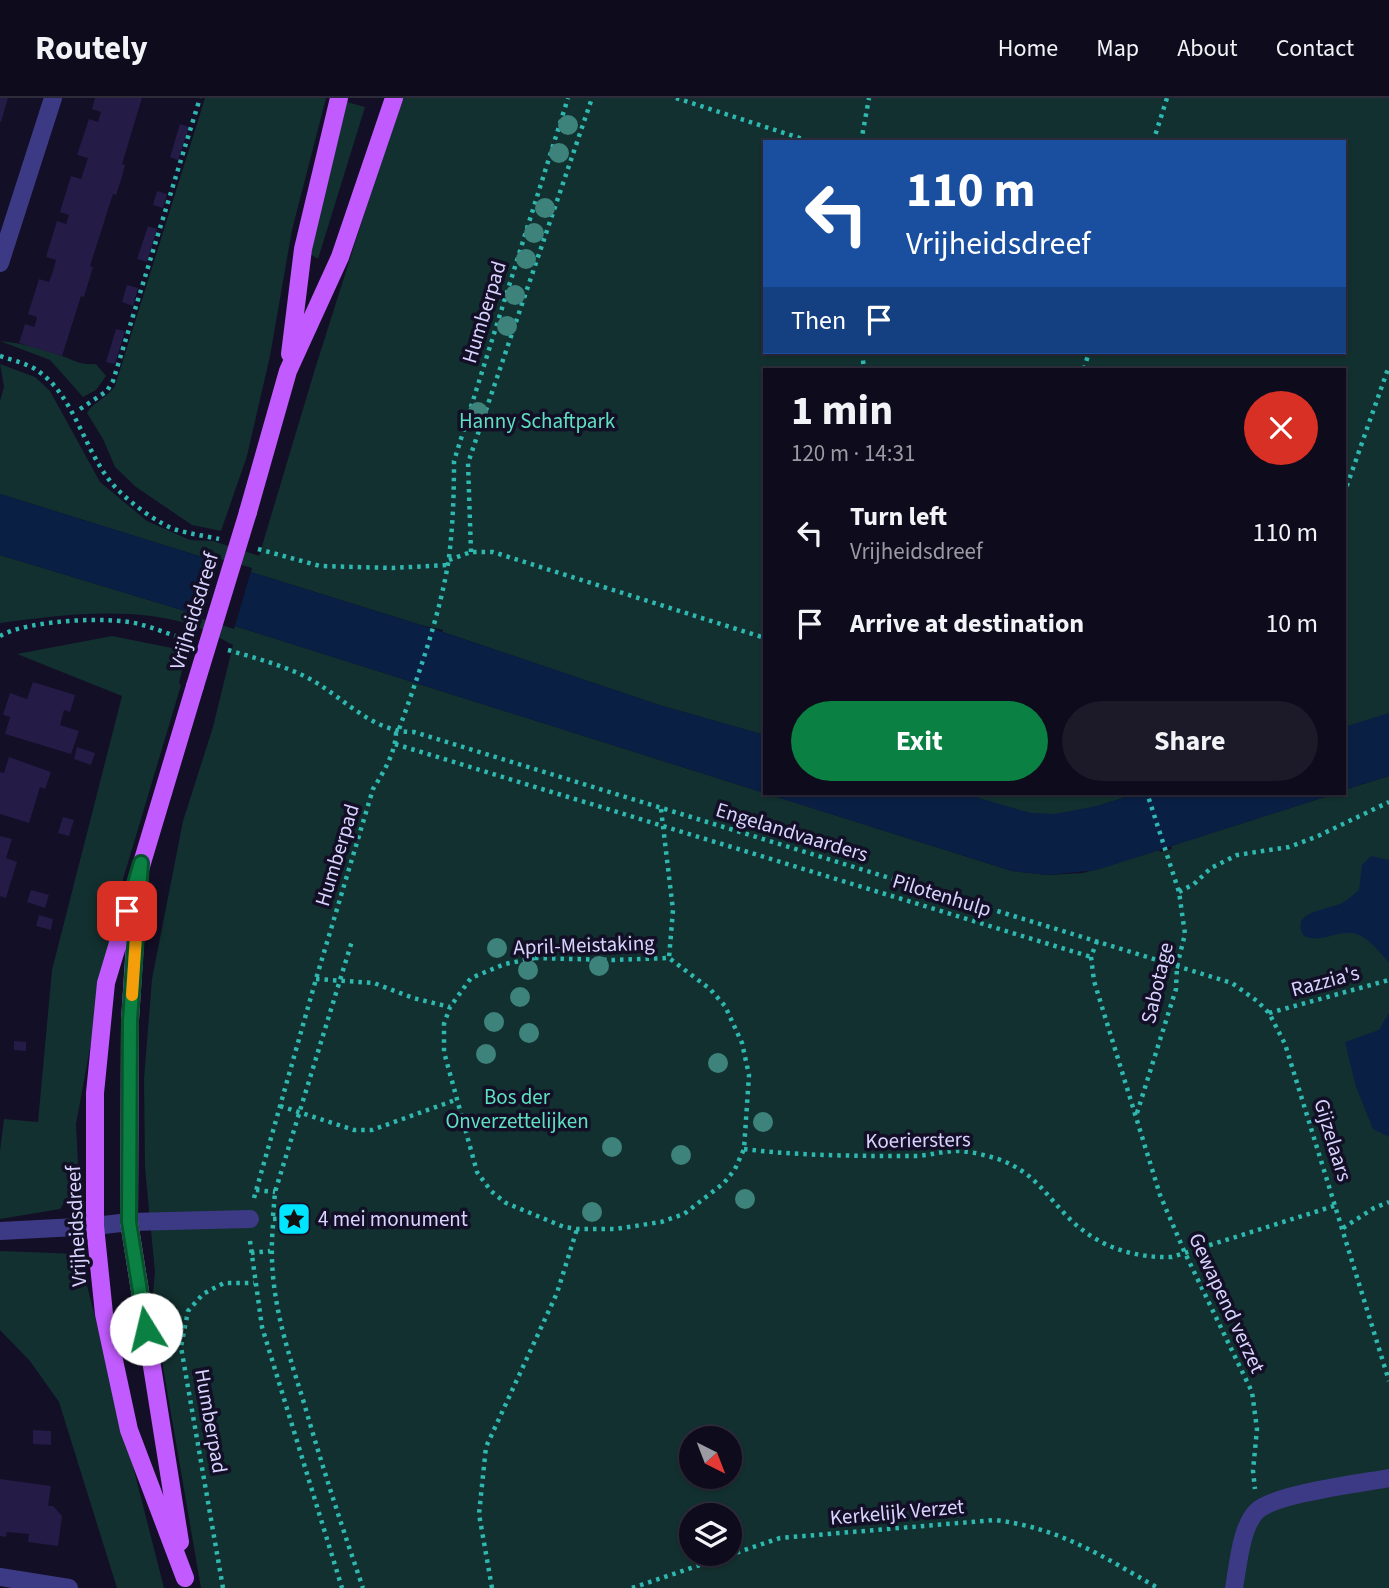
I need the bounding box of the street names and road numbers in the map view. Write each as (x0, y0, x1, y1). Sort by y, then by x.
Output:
street label: Humberpad (454, 257, 514, 367)
street label: Vrijheidsdreef (162, 548, 226, 673)
street label: Engelandvaarders (712, 795, 872, 870)
street label: Humberpad (307, 800, 367, 910)
street label: Pilotenhulp (889, 866, 995, 924)
street label: April-Meistaking (513, 928, 656, 962)
street label: Sabotage (1133, 939, 1181, 1027)
street label: Razzia's (1287, 957, 1363, 1005)
street label: Gijzelaars (1306, 1095, 1360, 1185)
street label: Koeriersters (865, 1124, 971, 1156)
street label: Vrijheidsdreef (58, 1164, 94, 1287)
street label: Gewapend verzet (1181, 1228, 1273, 1378)
street label: Humberpad (187, 1366, 235, 1476)
street label: Kerkelijk Verzet (829, 1491, 965, 1533)

